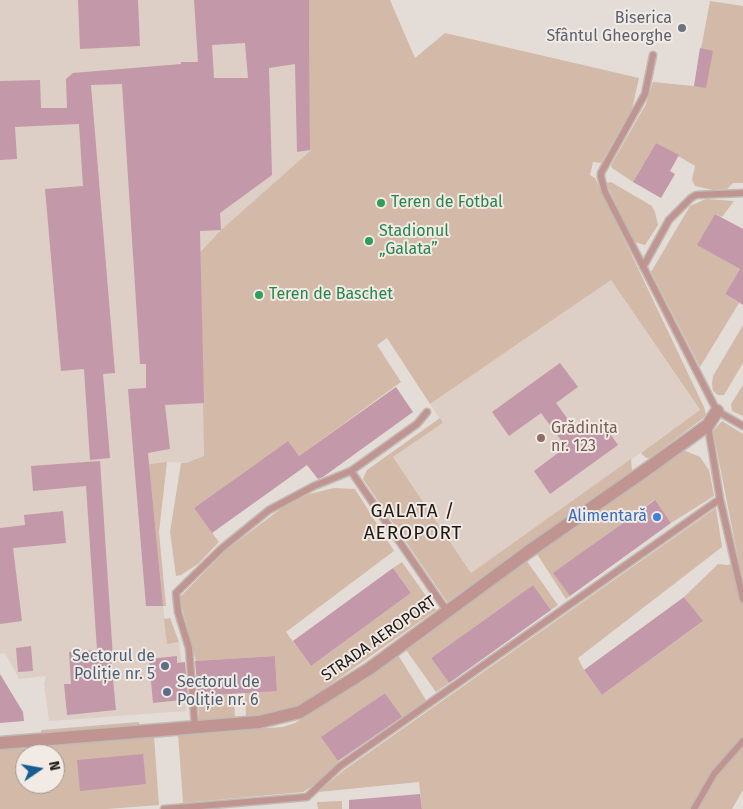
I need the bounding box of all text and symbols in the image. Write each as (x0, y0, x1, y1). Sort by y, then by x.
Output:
place label: Biserica Sfântul Gheorghe (546, 9, 672, 47)
marker: Biserica Sfântul Gheorghe (676, 22, 688, 34)
place label: Teren de Fotbal (391, 193, 503, 213)
marker: Teren de Fotbal (375, 197, 387, 209)
place label: Stadionul „Galata” (379, 222, 449, 260)
marker: Stadionul „Galata” (363, 235, 375, 247)
place label: Teren de Baschet (269, 285, 393, 305)
marker: Teren de Baschet (253, 289, 265, 301)
place label: Grădinița nr. 123 (551, 419, 618, 457)
marker: Grădinița nr. 123 (535, 432, 547, 444)
district label: GALATA / AEROPORT (363, 501, 463, 545)
place label: Alimentară (568, 507, 647, 527)
marker: Alimentară (651, 511, 663, 523)
street label: STRADA AEROPORT (318, 592, 440, 686)
place label: Sectorul de Poliție nr. 5 (72, 647, 155, 685)
marker: Sectorul de Poliție nr. 5 (159, 660, 171, 672)
place label: Sectorul de Poliție nr. 6 (177, 673, 260, 711)
marker: Sectorul de Poliție nr. 6 (161, 686, 173, 698)
north arrow (15, 744, 65, 794)
text: N (45, 760, 63, 772)

